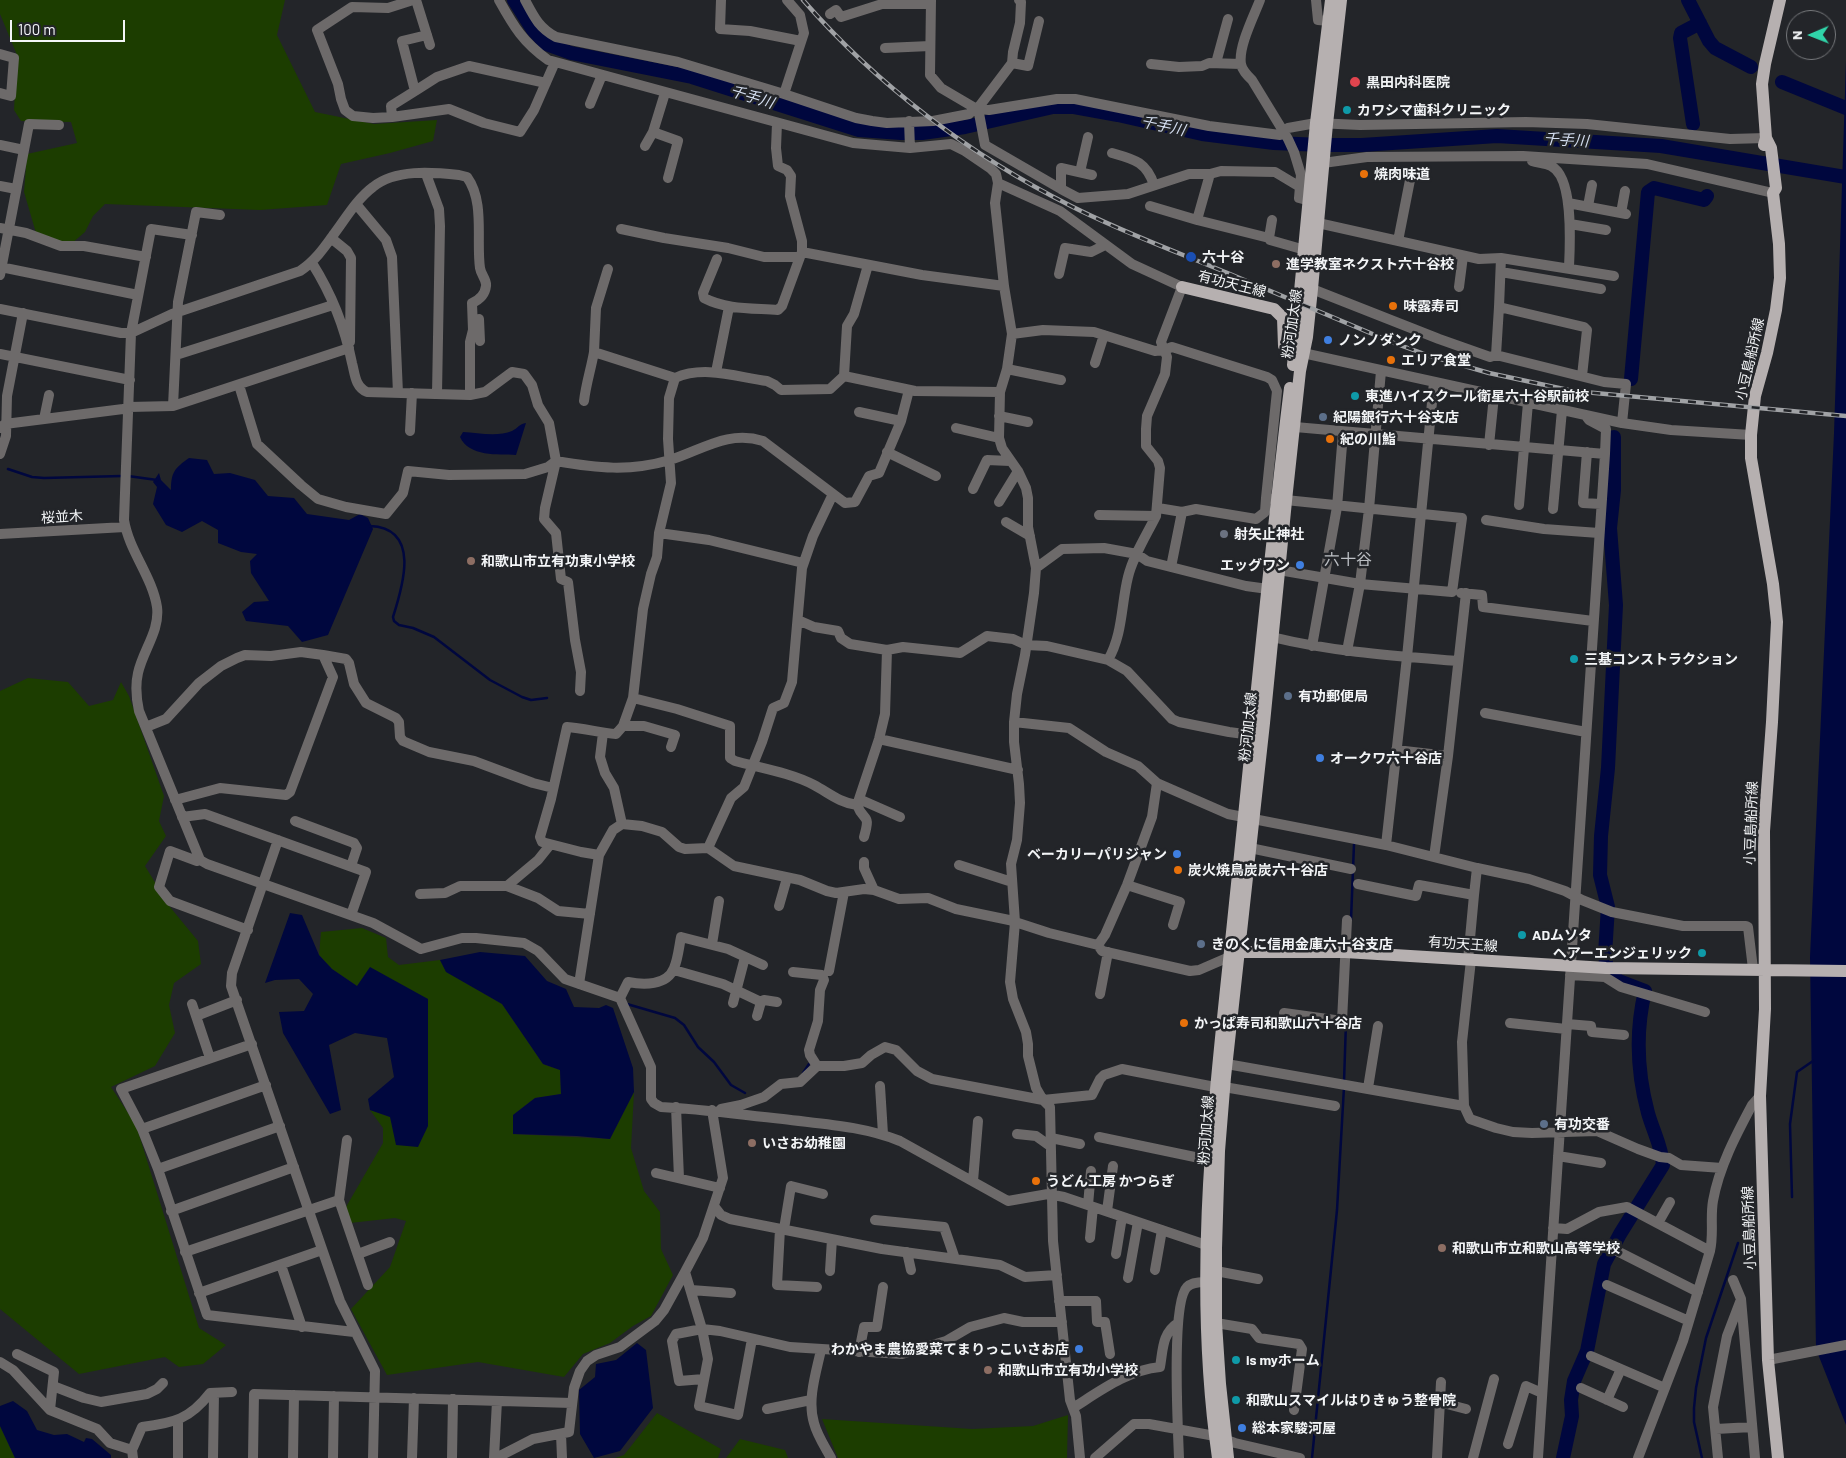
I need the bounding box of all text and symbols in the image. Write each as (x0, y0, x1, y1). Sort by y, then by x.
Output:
scale bar (12, 10, 128, 42)
north arrow (1786, 10, 1836, 60)
text: 100 m (18, 20, 56, 38)
text: N (1788, 30, 1805, 40)
place label: 黒田内科医院 (1366, 74, 1450, 90)
marker: 黒田内科医院 (1348, 75, 1362, 89)
water label: 千手川 (728, 82, 776, 112)
place label: カワシマ歯科クリニック (1357, 102, 1511, 118)
marker: カワシマ歯科クリニック (1341, 104, 1353, 116)
water label: 千手川 (1139, 113, 1187, 139)
water label: 千手川 (1543, 129, 1589, 151)
place label: 焼肉味道 (1374, 166, 1430, 182)
marker: 焼肉味道 (1358, 168, 1370, 180)
place label: 六十谷 (1202, 249, 1244, 265)
marker: 六十谷 (1184, 250, 1198, 264)
place label: 進学教室ネクスト六十谷校 (1286, 256, 1454, 272)
marker: 進学教室ネクスト六十谷校 (1270, 258, 1282, 270)
street label: 有功天王線 (1196, 267, 1268, 301)
street label: 粉河加太線 (1279, 288, 1305, 360)
place label: 味露寿司 (1403, 298, 1459, 314)
marker: 味露寿司 (1387, 300, 1399, 312)
street label: 小豆島船所線 (1732, 316, 1768, 402)
place label: ノンノダンク (1338, 332, 1422, 348)
marker: ノンノダンク (1322, 334, 1334, 346)
place label: エリア食堂 (1401, 352, 1471, 368)
marker: エリア食堂 (1385, 354, 1397, 366)
place label: 東進ハイスクール衛星六十谷駅前校 (1365, 388, 1589, 404)
marker: 東進ハイスクール衛星六十谷駅前校 (1349, 390, 1361, 402)
place label: 紀陽銀行六十谷支店 (1333, 409, 1459, 425)
marker: 紀陽銀行六十谷支店 (1317, 411, 1329, 423)
place label: 紀の川鮨 (1340, 431, 1396, 447)
marker: 紀の川鮨 (1324, 433, 1336, 445)
street label: 桜並木 (41, 508, 83, 526)
place label: 射矢止神社 (1234, 526, 1304, 542)
marker: 射矢止神社 (1218, 528, 1230, 540)
district label: 六十谷 (1324, 550, 1372, 570)
place label: 和歌山市立有功東小学校 (481, 553, 635, 569)
marker: 和歌山市立有功東小学校 (465, 555, 477, 567)
place label: エッグワン (1220, 557, 1290, 573)
marker: エッグワン (1294, 559, 1306, 571)
place label: 三基コンストラクション (1584, 651, 1738, 667)
marker: 三基コンストラクション (1568, 653, 1580, 665)
place label: 有功郵便局 (1298, 688, 1368, 704)
marker: 有功郵便局 (1282, 690, 1294, 702)
street label: 粉河加太線 (1236, 691, 1260, 763)
place label: オークワ六十谷店 (1330, 750, 1442, 766)
marker: オークワ六十谷店 (1314, 752, 1326, 764)
street label: 小豆島船所線 (1741, 781, 1761, 865)
place label: ベーカリーパリジャン (1027, 846, 1167, 862)
marker: ベーカリーパリジャン (1171, 848, 1183, 860)
place label: 炭火焼鳥炭炭六十谷店 (1188, 862, 1328, 878)
marker: 炭火焼鳥炭炭六十谷店 (1172, 864, 1184, 876)
place label: ADムソタ (1532, 927, 1592, 943)
marker: ADムソタ (1516, 929, 1528, 941)
street label: 有功天王線 (1427, 933, 1499, 955)
place label: きのくに信用金庫六十谷支店 (1211, 936, 1393, 952)
marker: きのくに信用金庫六十谷支店 (1195, 938, 1207, 950)
place label: ヘアーエンジェリック (1553, 945, 1692, 961)
marker: ヘアーエンジェリック (1696, 947, 1708, 959)
place label: かっぱ寿司和歌山六十谷店 (1194, 1015, 1362, 1031)
marker: かっぱ寿司和歌山六十谷店 (1178, 1017, 1190, 1029)
street label: 粉河加太線 (1195, 1094, 1217, 1166)
place label: 有功交番 (1554, 1116, 1610, 1132)
marker: 有功交番 (1538, 1118, 1550, 1130)
place label: いさお幼稚園 (762, 1135, 846, 1151)
marker: いさお幼稚園 (746, 1137, 758, 1149)
place label: うどん工房 かつらぎ (1046, 1173, 1175, 1189)
marker: うどん工房 かつらぎ (1030, 1175, 1042, 1187)
street label: 小豆島船所線 (1739, 1186, 1759, 1270)
place label: 和歌山市立和歌山高等学校 (1452, 1240, 1620, 1256)
marker: 和歌山市立和歌山高等学校 (1436, 1242, 1448, 1254)
place label: わかやま農協愛菜てまりっこいさお店 (831, 1341, 1069, 1357)
marker: わかやま農協愛菜てまりっこいさお店 (1073, 1343, 1085, 1355)
place label: is myホーム (1246, 1352, 1320, 1368)
marker: is myホーム (1230, 1354, 1242, 1366)
place label: 和歌山市立有功小学校 (998, 1362, 1138, 1378)
marker: 和歌山市立有功小学校 (982, 1364, 994, 1376)
place label: 和歌山スマイルはりきゅう整骨院 (1246, 1392, 1456, 1408)
marker: 和歌山スマイルはりきゅう整骨院 (1230, 1394, 1242, 1406)
place label: 総本家駿河屋 (1252, 1420, 1336, 1436)
marker: 総本家駿河屋 (1236, 1422, 1248, 1434)

